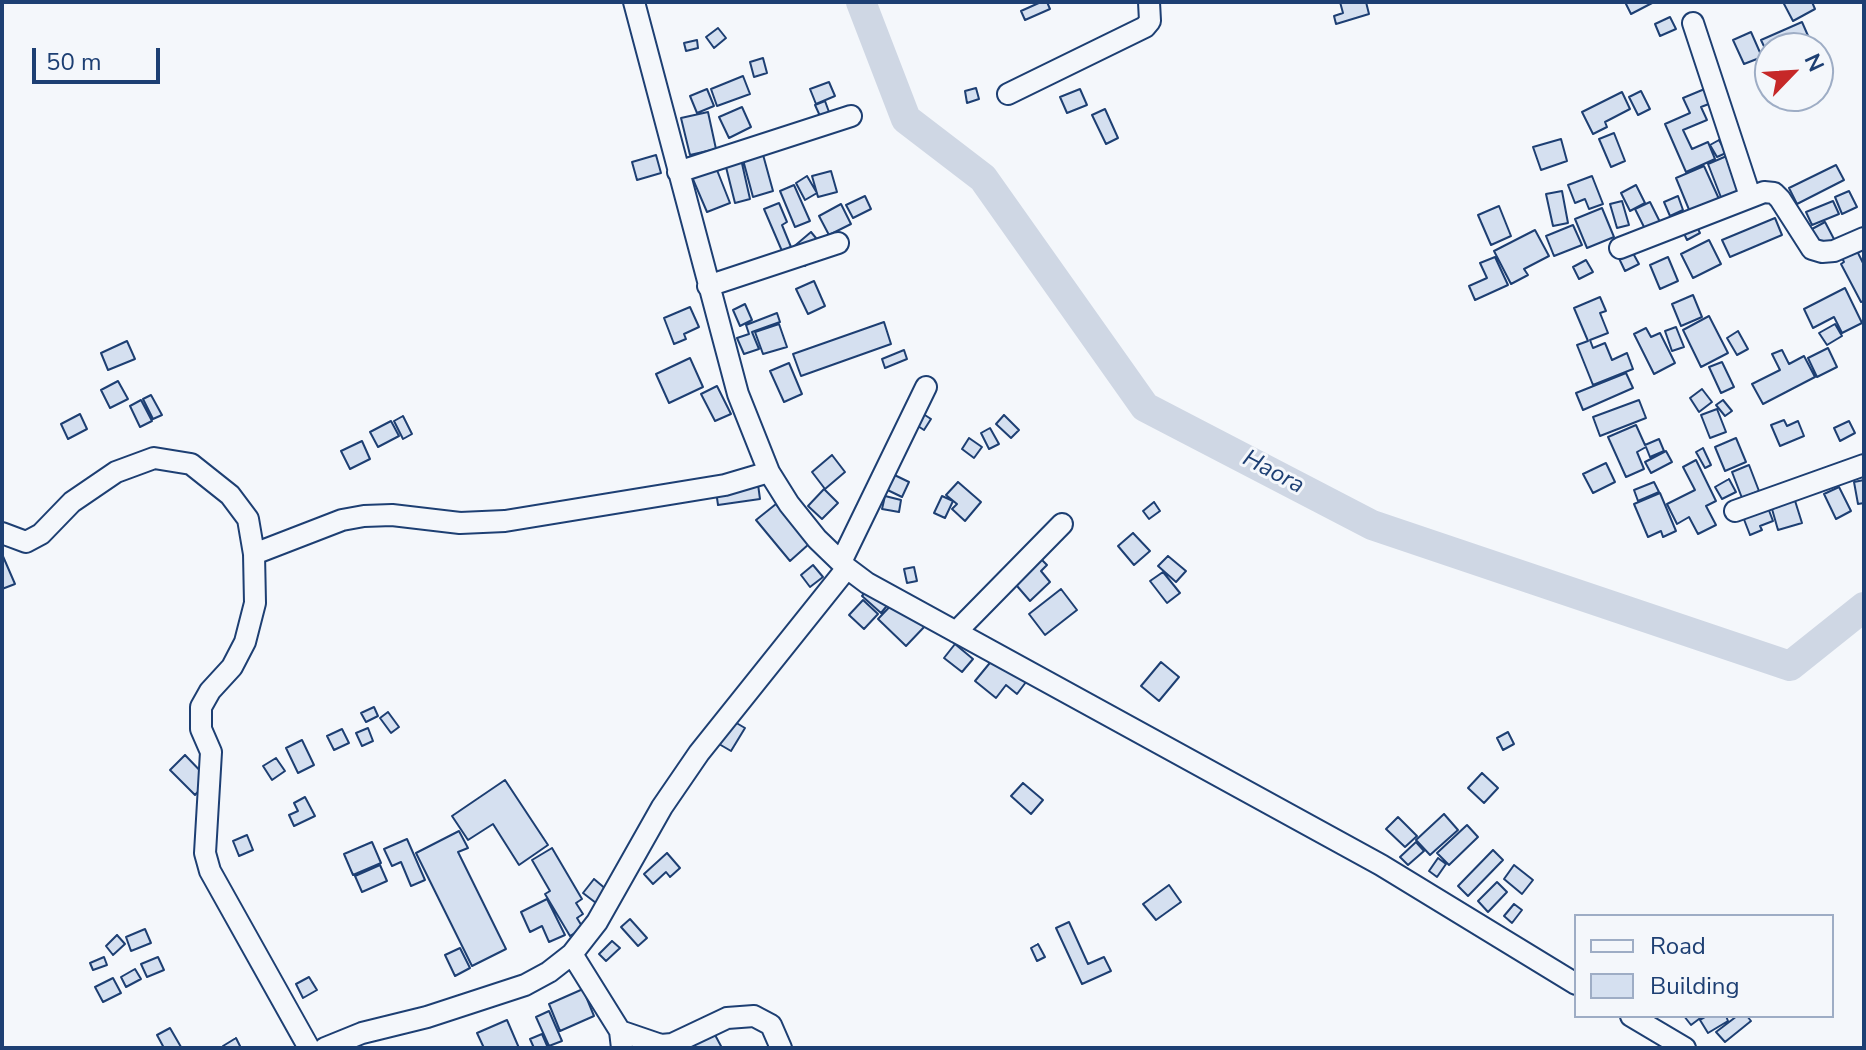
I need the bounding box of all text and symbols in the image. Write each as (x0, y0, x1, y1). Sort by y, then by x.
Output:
scale bar (36, 32, 164, 82)
north arrow (1754, 32, 1834, 112)
text: 50 m (46, 46, 102, 78)
text: N (1797, 49, 1831, 77)
water label: Haora (1237, 445, 1309, 501)
legend (1574, 914, 1834, 1018)
text: Road (1650, 930, 1706, 962)
text: Building (1650, 970, 1740, 1002)

